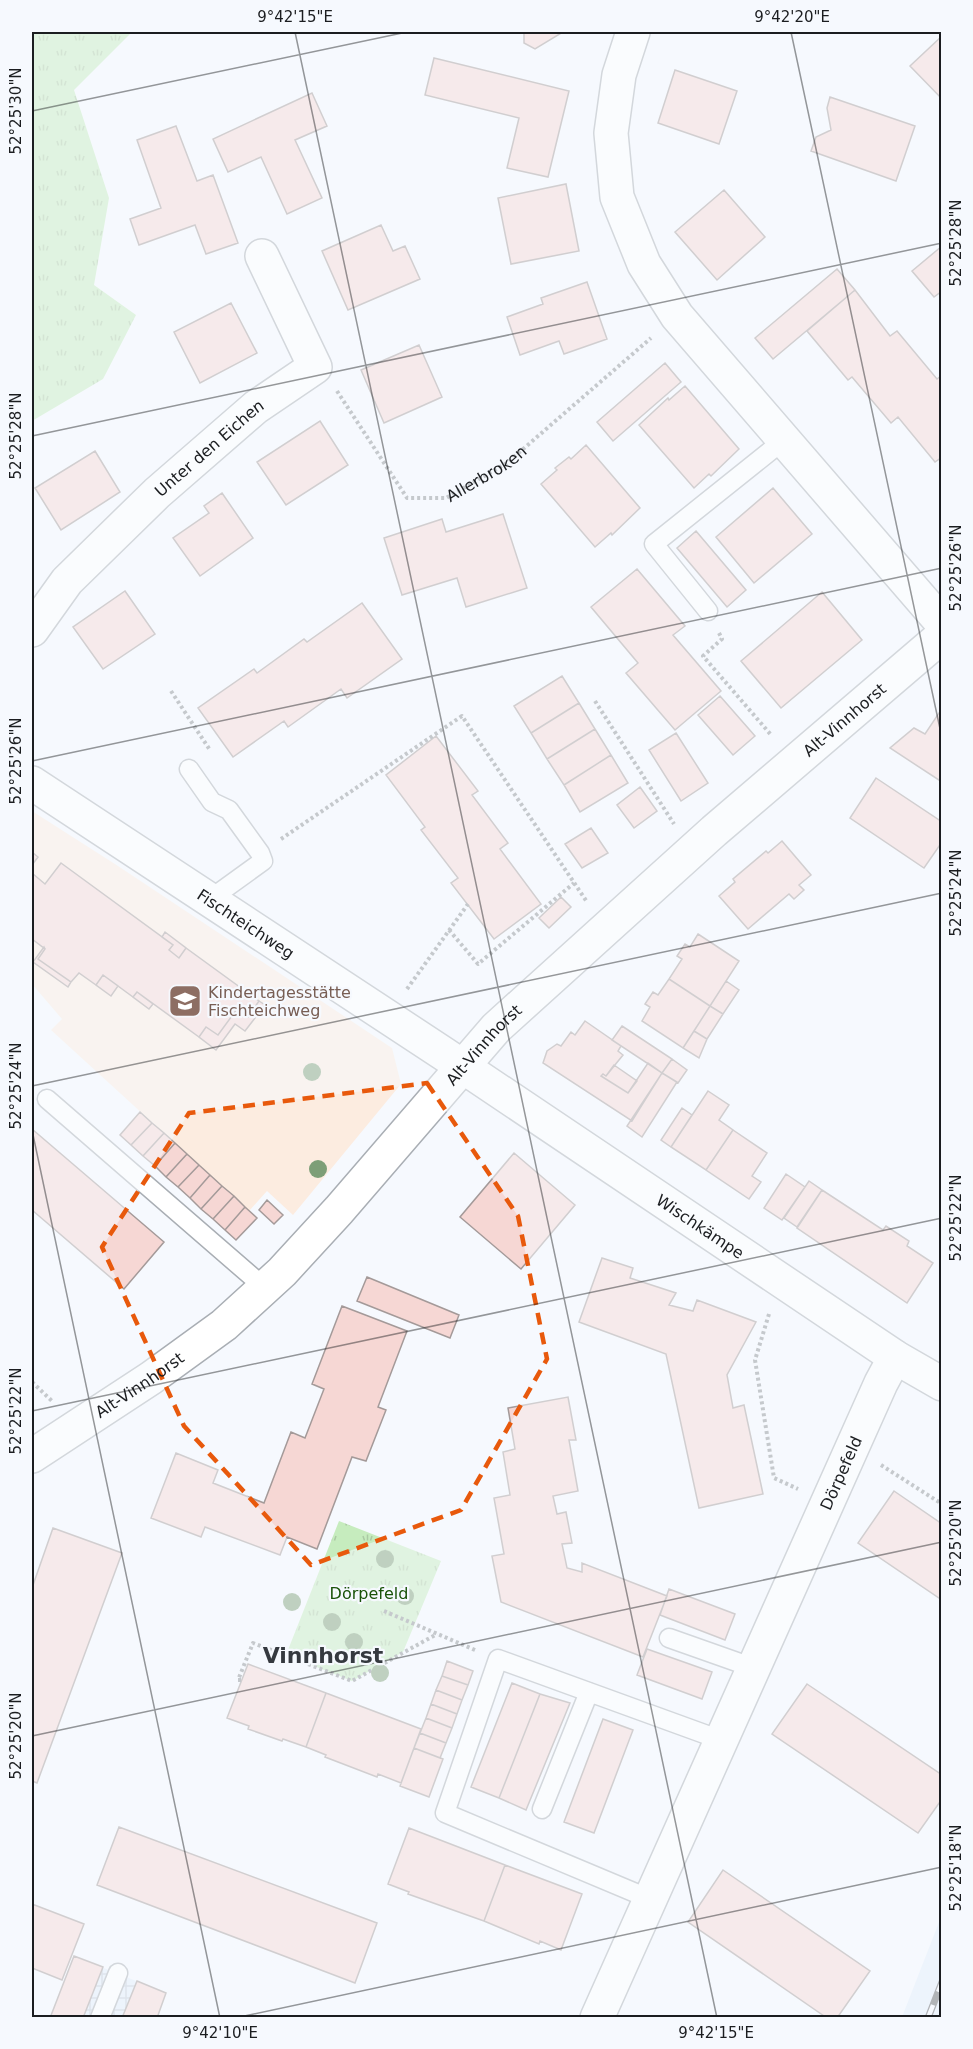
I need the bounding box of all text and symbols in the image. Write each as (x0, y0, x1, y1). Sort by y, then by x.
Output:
text: 9°42'15"E (257, 8, 333, 26)
text: 9°42'20"E (754, 8, 830, 26)
text: 52°25'30"N (7, 67, 25, 155)
text: 52°25'28"N (947, 199, 965, 287)
text: 52°25'28"N (7, 392, 25, 480)
street label: Unter den Eichen (151, 395, 267, 500)
street label: Allerbroken (443, 441, 530, 505)
text: 52°25'26"N (947, 524, 965, 612)
street label: Alt-Vinnhorst (799, 679, 890, 760)
text: 52°25'26"N (7, 717, 25, 805)
text: 52°25'24"N (947, 849, 965, 937)
street label: Fischteichweg (194, 885, 298, 963)
school or university icon: Kindertagesstätte Fischteichweg (167, 983, 203, 1019)
place label: Kindertagesstätte Fischteichweg (208, 983, 351, 1020)
street label: Alt-Vinnhorst (442, 1000, 525, 1089)
text: 52°25'24"N (7, 1042, 25, 1130)
text: 52°25'22"N (947, 1174, 965, 1262)
street label: Wischkämpe (653, 1190, 748, 1262)
street label: Alt-Vinnhorst (92, 1348, 188, 1421)
text: 52°25'22"N (7, 1367, 25, 1455)
street label: Dörpefeld (816, 1433, 865, 1513)
text: 52°25'20"N (947, 1499, 965, 1587)
park label: Dörpefeld (330, 1584, 408, 1603)
district label: Vinnhorst (263, 1643, 384, 1668)
text: 52°25'20"N (7, 1692, 25, 1780)
text: 52°25'18"N (947, 1824, 965, 1912)
text: 9°42'10"E (182, 2024, 258, 2042)
text: 9°42'15"E (678, 2024, 754, 2042)

